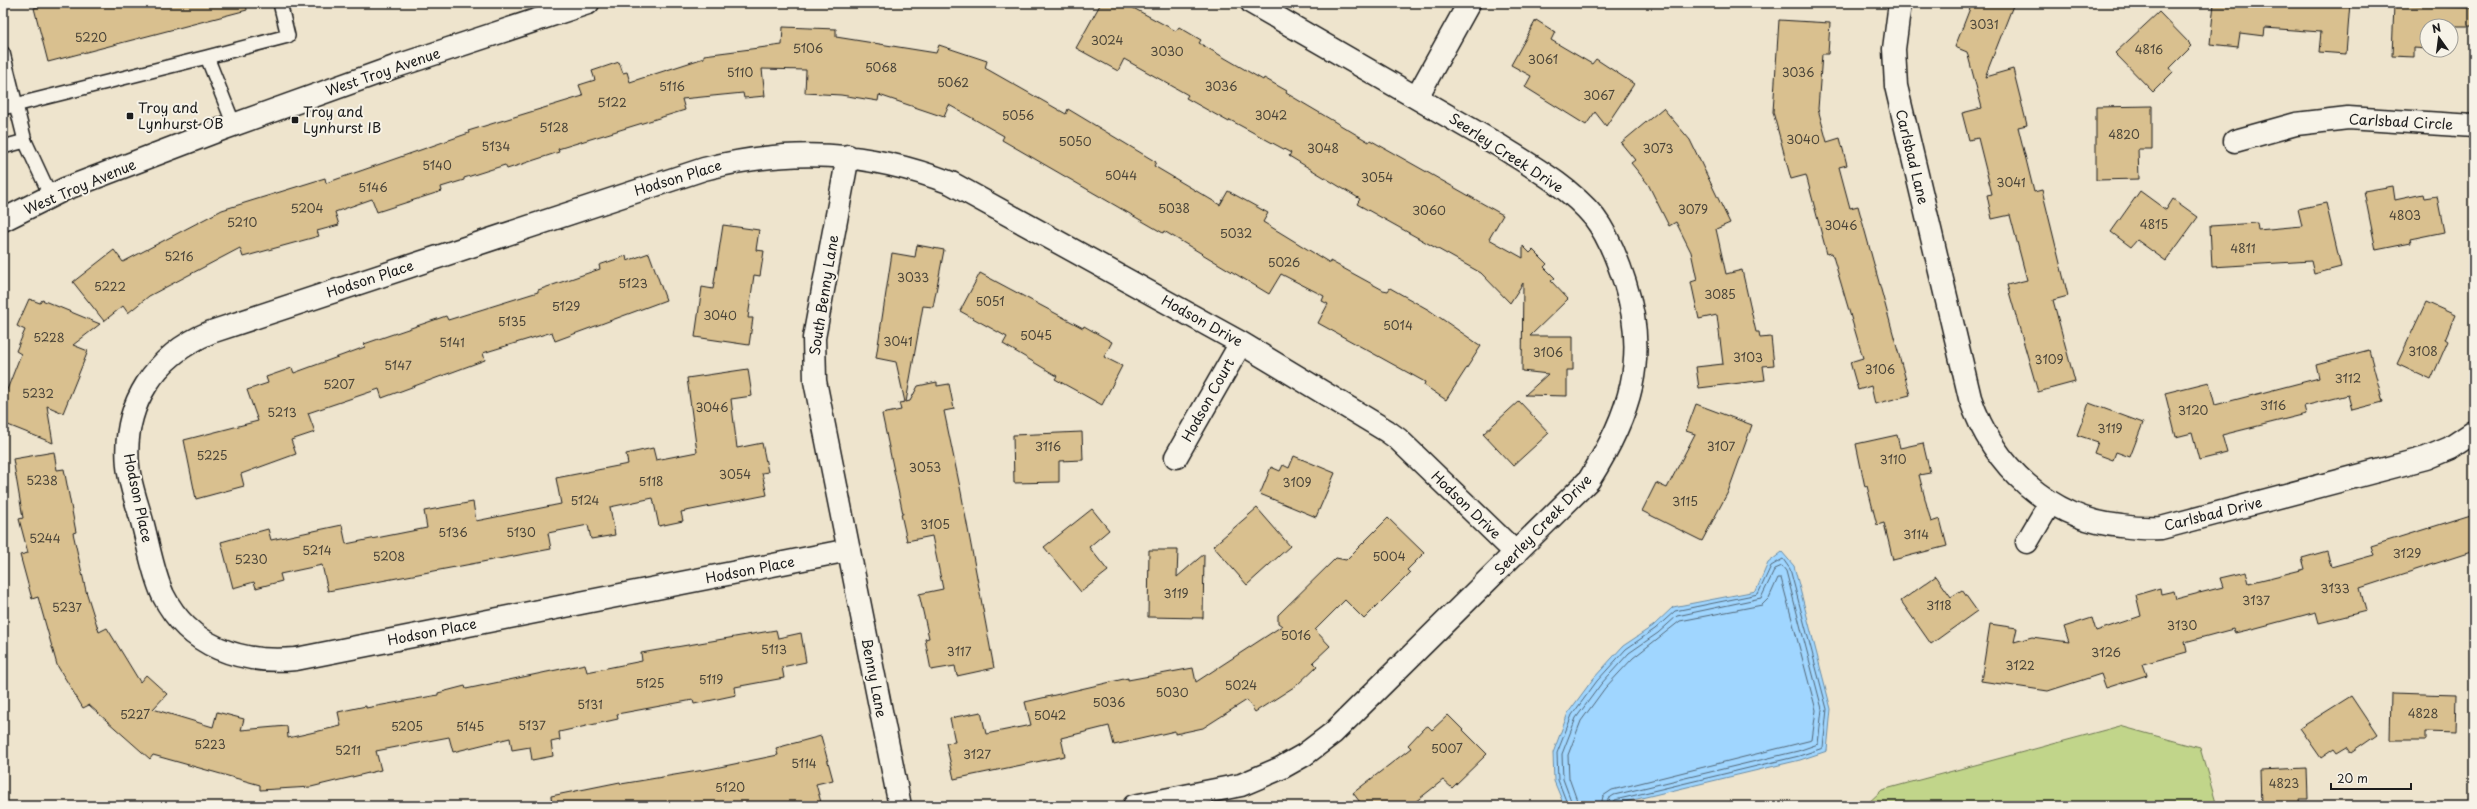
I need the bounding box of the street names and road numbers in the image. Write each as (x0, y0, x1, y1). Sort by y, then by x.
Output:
street label: West Troy Avenue (323, 42, 443, 101)
street label: Carlsbad Lane (1891, 107, 1934, 207)
street label: Seerley Creek Drive (1445, 108, 1568, 198)
street label: Carlsbad Circle (2348, 108, 2454, 135)
street label: West Troy Avenue (21, 153, 139, 220)
street label: Hodson Place (632, 154, 724, 201)
street label: South Benny Lane (804, 233, 843, 357)
street label: Hodson Place (324, 255, 416, 302)
street label: Hodson Drive (1158, 290, 1247, 352)
street label: Hodson Court (1176, 354, 1239, 445)
street label: Hodson Place (119, 451, 158, 544)
street label: Hodson Drive (1427, 466, 1506, 543)
street label: Seerley Creek Drive (1489, 470, 1596, 580)
street label: Carlsbad Drive (2161, 491, 2265, 536)
street label: Hodson Place (704, 551, 796, 588)
street label: Hodson Place (386, 613, 478, 650)
street label: Benny Lane (856, 636, 893, 720)

